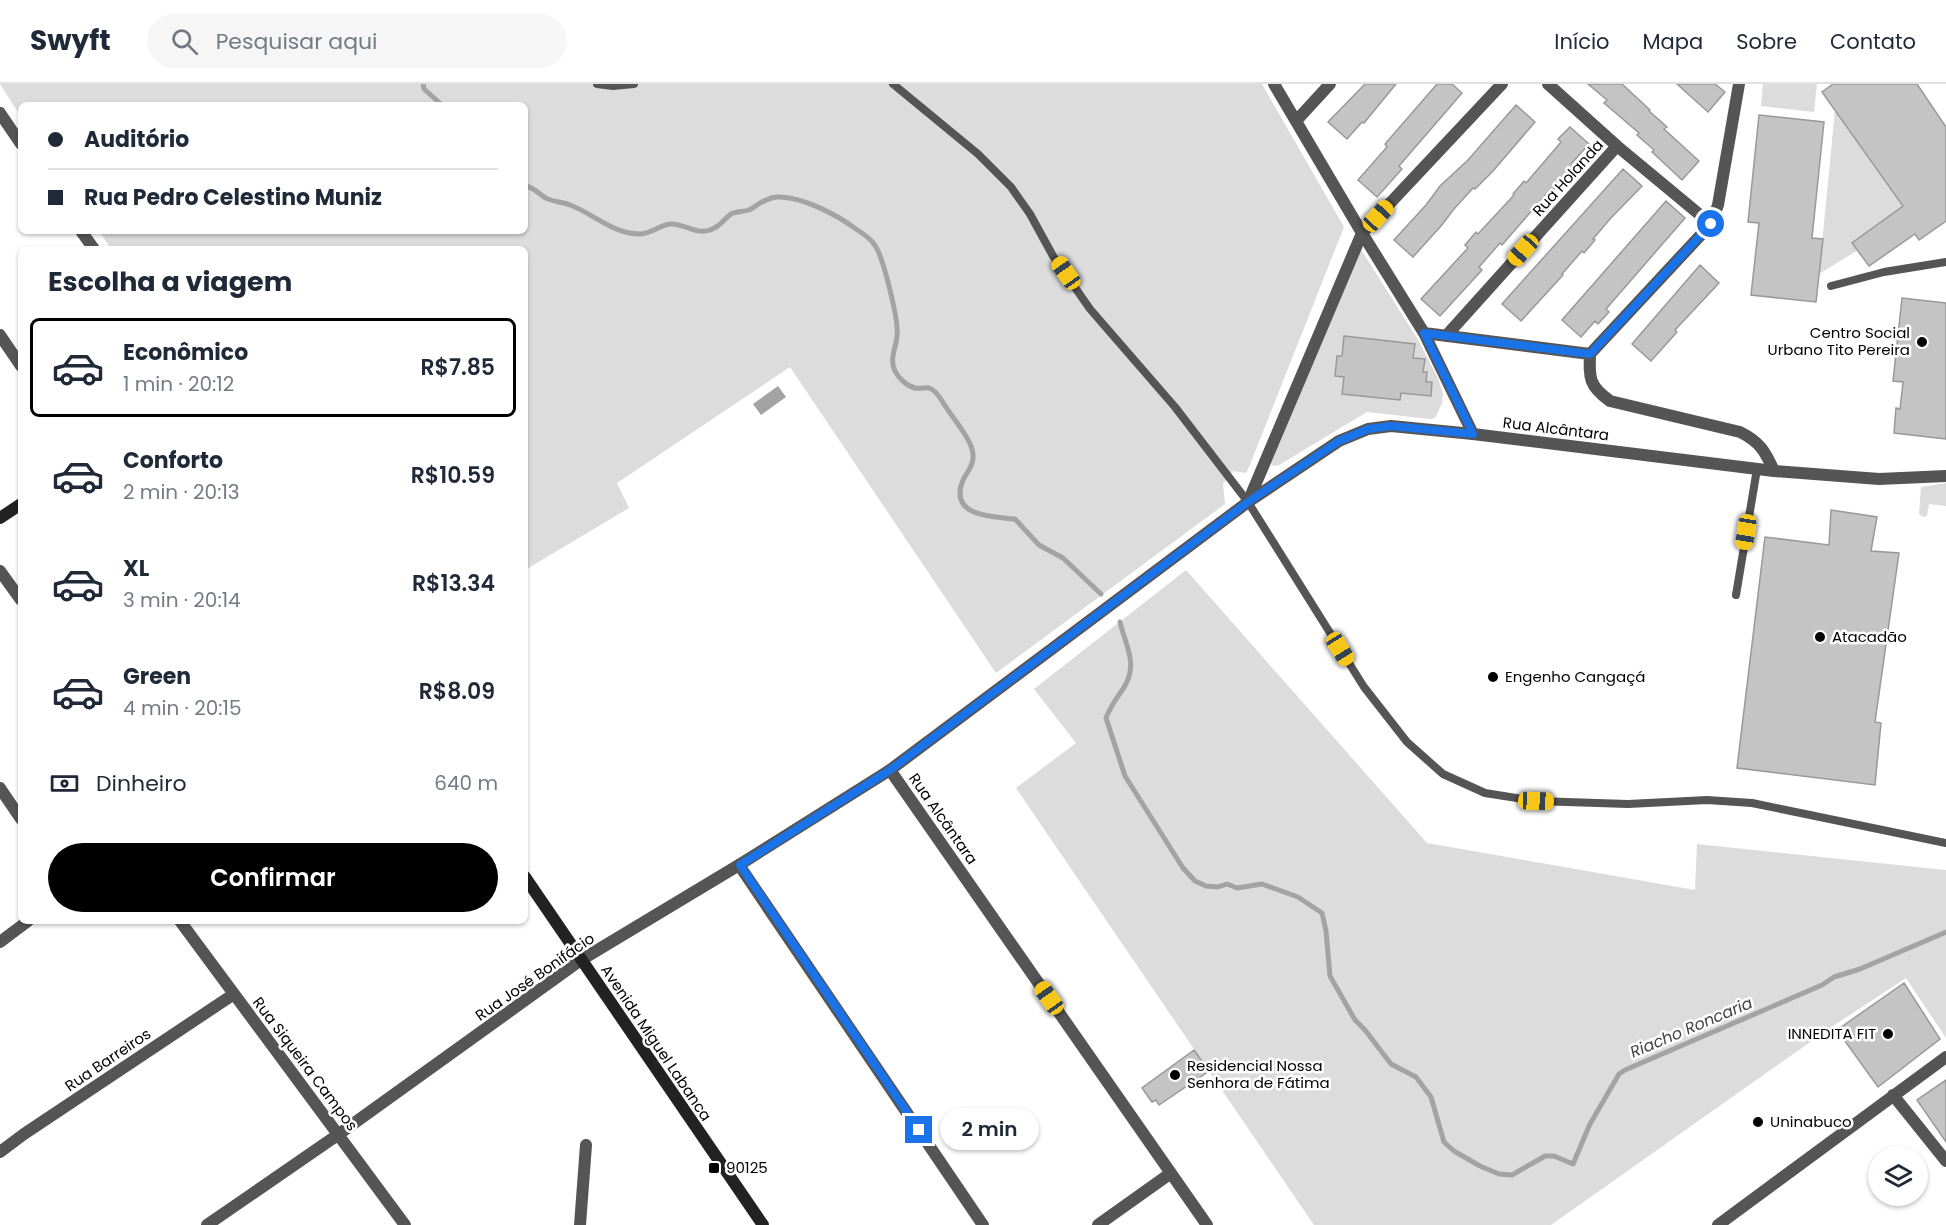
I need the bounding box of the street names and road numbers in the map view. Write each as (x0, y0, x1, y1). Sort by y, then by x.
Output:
street label: Rua Holanda (1528, 135, 1608, 221)
street label: Rua Alcântara (1502, 412, 1610, 445)
street label: Rua Alcântara (904, 769, 983, 869)
street label: Rua José Bonifácio (471, 928, 599, 1026)
street label: Avenida Miguel Labanca (596, 960, 717, 1125)
street label: Rua Siqueira Campos (248, 992, 363, 1135)
street label: Rua Barreiros (61, 1023, 155, 1096)

